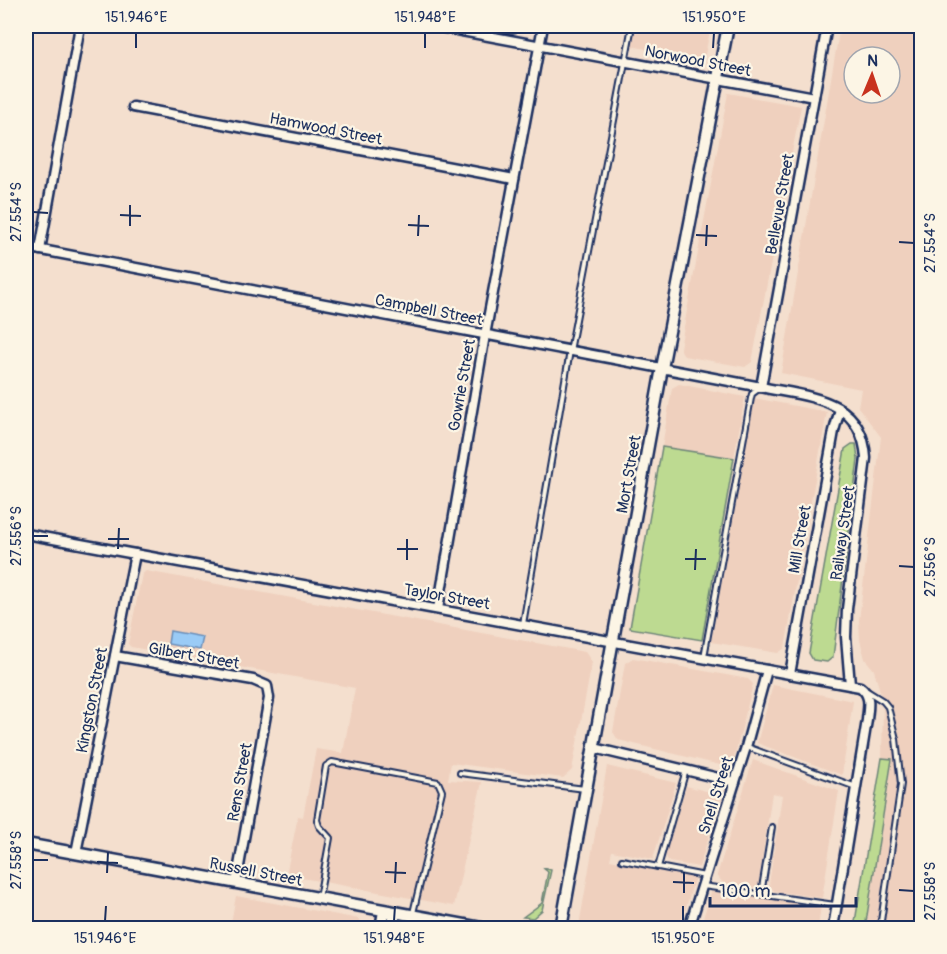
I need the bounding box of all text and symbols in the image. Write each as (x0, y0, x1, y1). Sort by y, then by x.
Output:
text: 151.946°E (105, 8, 168, 27)
text: 151.948°E (394, 8, 456, 27)
text: 151.950°E (682, 8, 746, 27)
street label: Norwood Street (643, 41, 753, 81)
north arrow (842, 45, 902, 105)
text: N (867, 51, 878, 71)
street label: Hamwood Street (268, 108, 384, 150)
street label: Bellevue Street (761, 151, 799, 256)
text: 27.554°S (7, 182, 26, 242)
text: 27.554°S (921, 213, 940, 273)
street label: Campbell Street (373, 290, 485, 330)
street label: Gowrie Street (444, 337, 480, 433)
street label: Mort Street (612, 433, 646, 515)
street label: Railway Street (826, 484, 860, 582)
street label: Mill Street (784, 503, 816, 575)
text: 27.556°S (7, 506, 26, 566)
text: 27.556°S (921, 537, 940, 597)
street label: Taylor Street (402, 580, 492, 614)
street label: Gilbert Street (147, 638, 241, 674)
street label: Kingston Street (72, 645, 112, 755)
street label: Rens Street (223, 741, 257, 823)
street label: Snell Street (694, 753, 738, 837)
text: 27.558°S (7, 831, 26, 889)
street label: Russell Street (208, 853, 304, 891)
text: 27.558°S (921, 862, 940, 920)
scale bar (710, 870, 856, 908)
text: 100 m (719, 880, 771, 903)
text: 151.946°E (74, 929, 137, 948)
text: 151.948°E (363, 929, 425, 948)
text: 151.950°E (651, 929, 715, 948)

